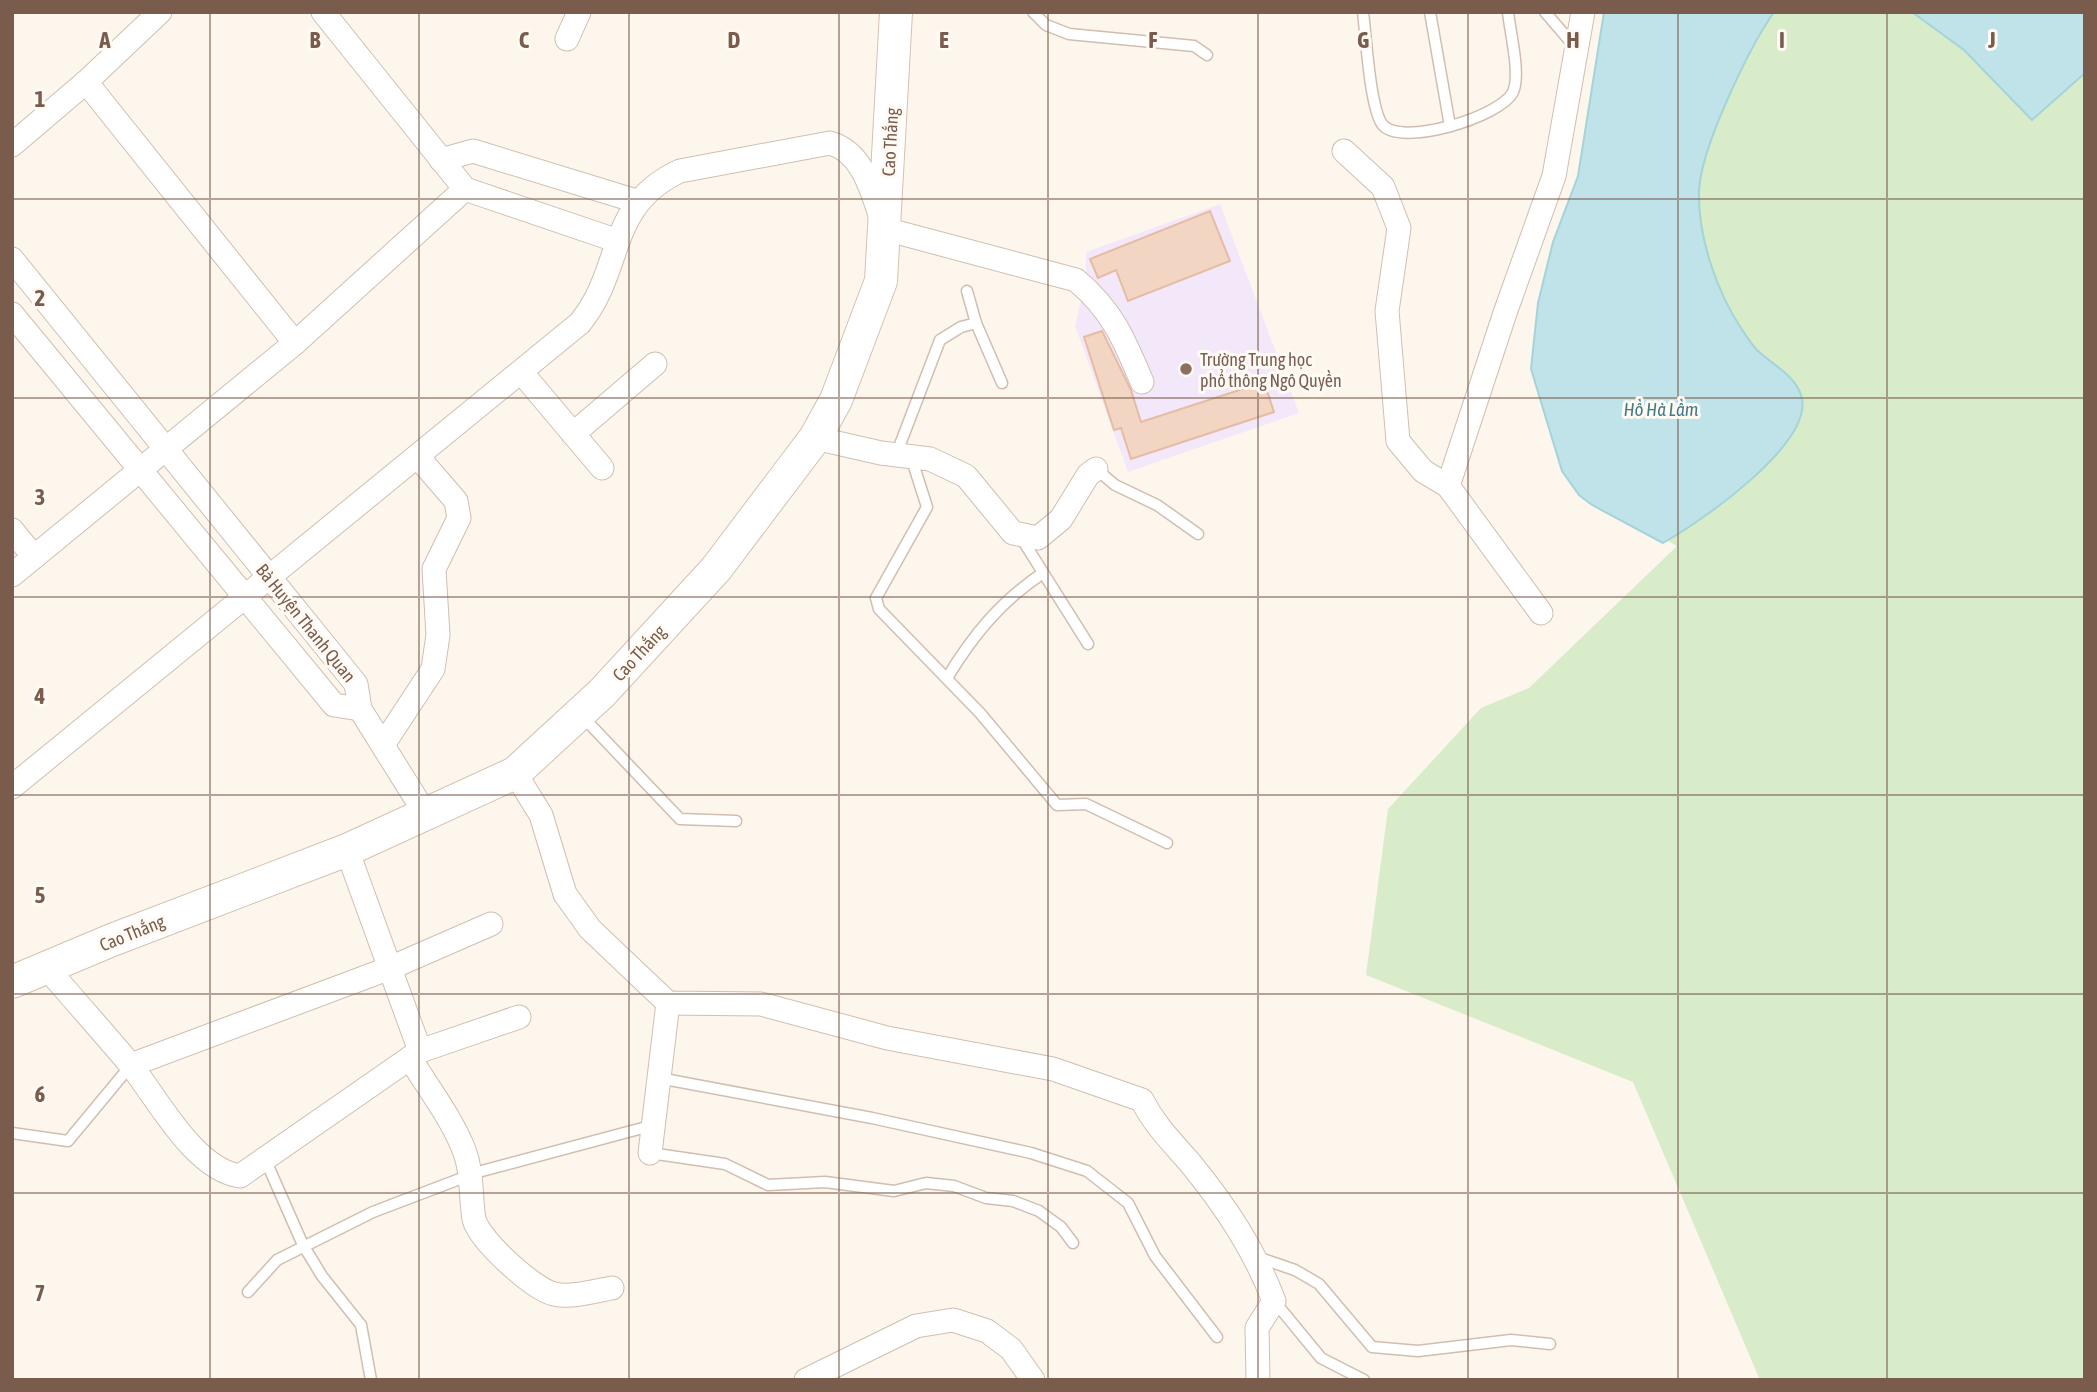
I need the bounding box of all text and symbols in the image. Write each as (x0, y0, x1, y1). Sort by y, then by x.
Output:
text: A (98, 27, 111, 53)
text: B (310, 27, 321, 53)
text: C (519, 27, 530, 53)
text: D (728, 27, 741, 53)
text: E (939, 27, 949, 53)
text: F (1148, 27, 1158, 53)
text: G (1357, 27, 1369, 53)
text: H (1566, 27, 1580, 53)
text: I (1779, 27, 1785, 53)
text: J (1987, 27, 1996, 53)
text: 1 (35, 86, 46, 112)
street label: Cao Thắng (878, 107, 902, 177)
text: 2 (35, 285, 45, 311)
place label: Trường Trung học phổ thông Ngô Quyền (1200, 349, 1342, 391)
marker: Trường Trung học phổ thông Ngô Quyền (1178, 361, 1194, 377)
water label: Hồ Hà Lầm (1624, 398, 1699, 420)
text: 3 (35, 484, 45, 510)
street label: Bà Huyện Thanh Quan (252, 560, 360, 686)
street label: Cao Thắng (608, 621, 670, 685)
text: 4 (34, 683, 46, 709)
text: 5 (35, 882, 46, 908)
street label: Cao Thắng (96, 910, 168, 956)
text: 6 (35, 1081, 46, 1107)
text: 7 (35, 1280, 45, 1306)

